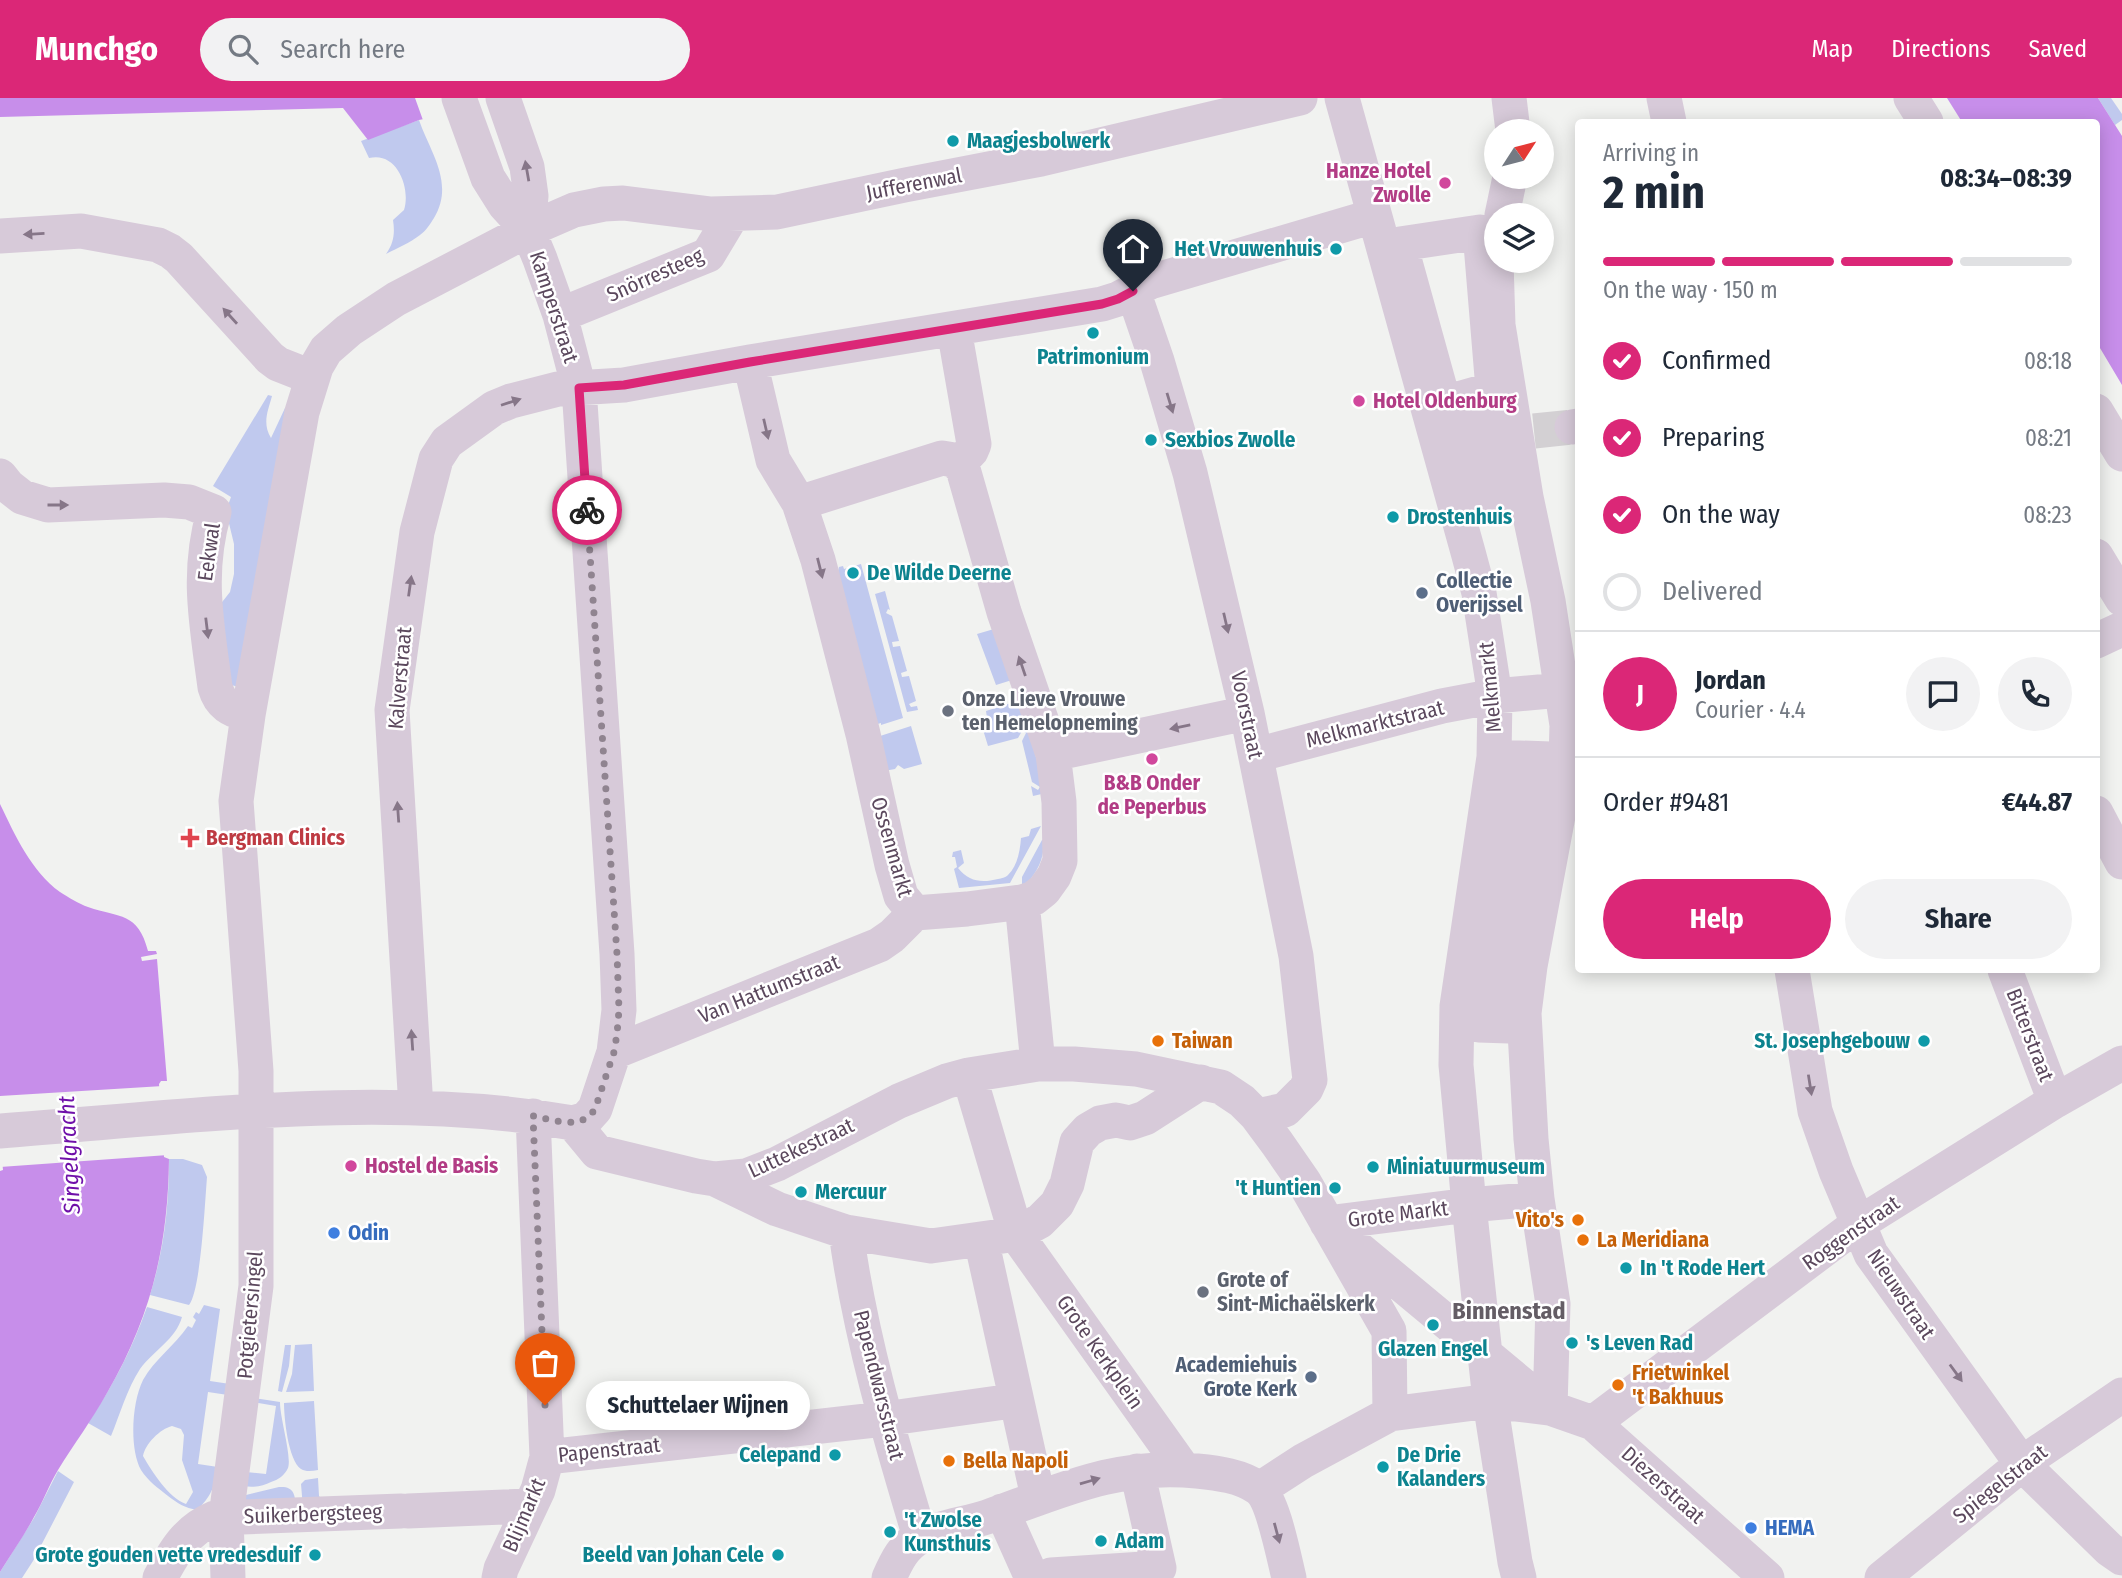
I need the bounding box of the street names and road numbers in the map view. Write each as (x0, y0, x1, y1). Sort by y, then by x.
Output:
street label: Jufferenwal (864, 162, 965, 206)
street label: Snörresteeg (603, 242, 707, 308)
street label: Kamperstraat (524, 248, 584, 366)
street label: Eekwal (192, 521, 226, 583)
street label: Kalverstraat (383, 625, 417, 730)
street label: Melkmarkt (1473, 640, 1507, 733)
street label: Voorstraat (1225, 669, 1269, 761)
street label: Melkmarktstraat (1303, 694, 1447, 754)
street label: Ossenmarkt (865, 794, 919, 900)
street label: Van Hattumstraat (695, 949, 843, 1029)
street label: Bitterstraat (2000, 985, 2060, 1085)
street label: Luttekestraat (744, 1112, 858, 1184)
street label: Roggenstraat (1797, 1190, 1905, 1276)
street label: Grote Markt (1346, 1195, 1450, 1233)
street label: Nieuwstraat (1861, 1244, 1941, 1344)
street label: Potgietersingel (231, 1250, 269, 1380)
street label: Grote Kerkplein (1051, 1290, 1149, 1414)
street label: Papendwarsstraat (848, 1307, 910, 1463)
street label: Papenstraat (557, 1432, 662, 1468)
street label: Spiegelstraat (1948, 1439, 2052, 1529)
street label: Diezerstraat (1616, 1441, 1710, 1529)
street label: Blijmarkt (497, 1474, 551, 1556)
street label: Suikerbergsteeg (243, 1499, 383, 1529)

